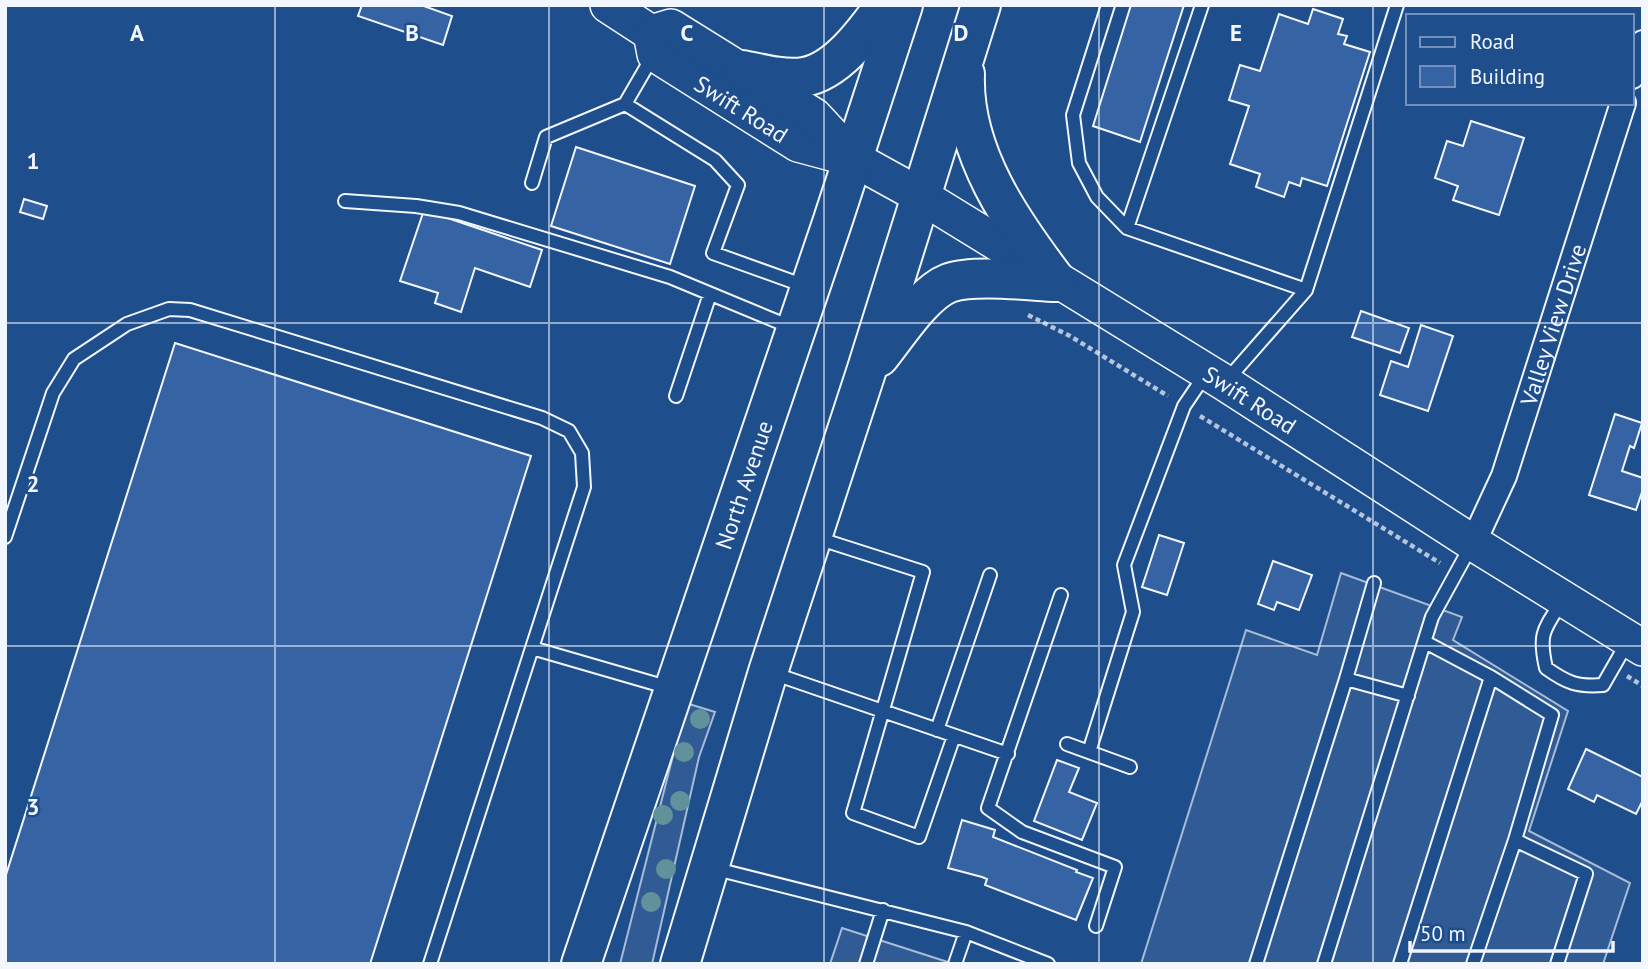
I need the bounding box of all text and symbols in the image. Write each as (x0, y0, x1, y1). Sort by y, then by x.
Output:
legend (1406, 14, 1634, 105)
text: A (130, 18, 144, 47)
text: B (405, 18, 419, 47)
text: C (681, 18, 694, 47)
text: D (954, 18, 968, 47)
text: E (1230, 18, 1242, 47)
text: Road (1470, 28, 1514, 55)
text: Building (1470, 63, 1545, 90)
street label: Swift Road (689, 68, 794, 149)
text: 1 (26, 146, 40, 175)
street label: Valley View Drive (1513, 240, 1592, 410)
street label: Swift Road (1198, 359, 1302, 440)
street label: North Avenue (708, 417, 779, 553)
text: 2 (26, 469, 40, 498)
text: 3 (26, 792, 40, 821)
scale bar (1410, 909, 1613, 953)
text: 50 m (1420, 920, 1466, 947)

